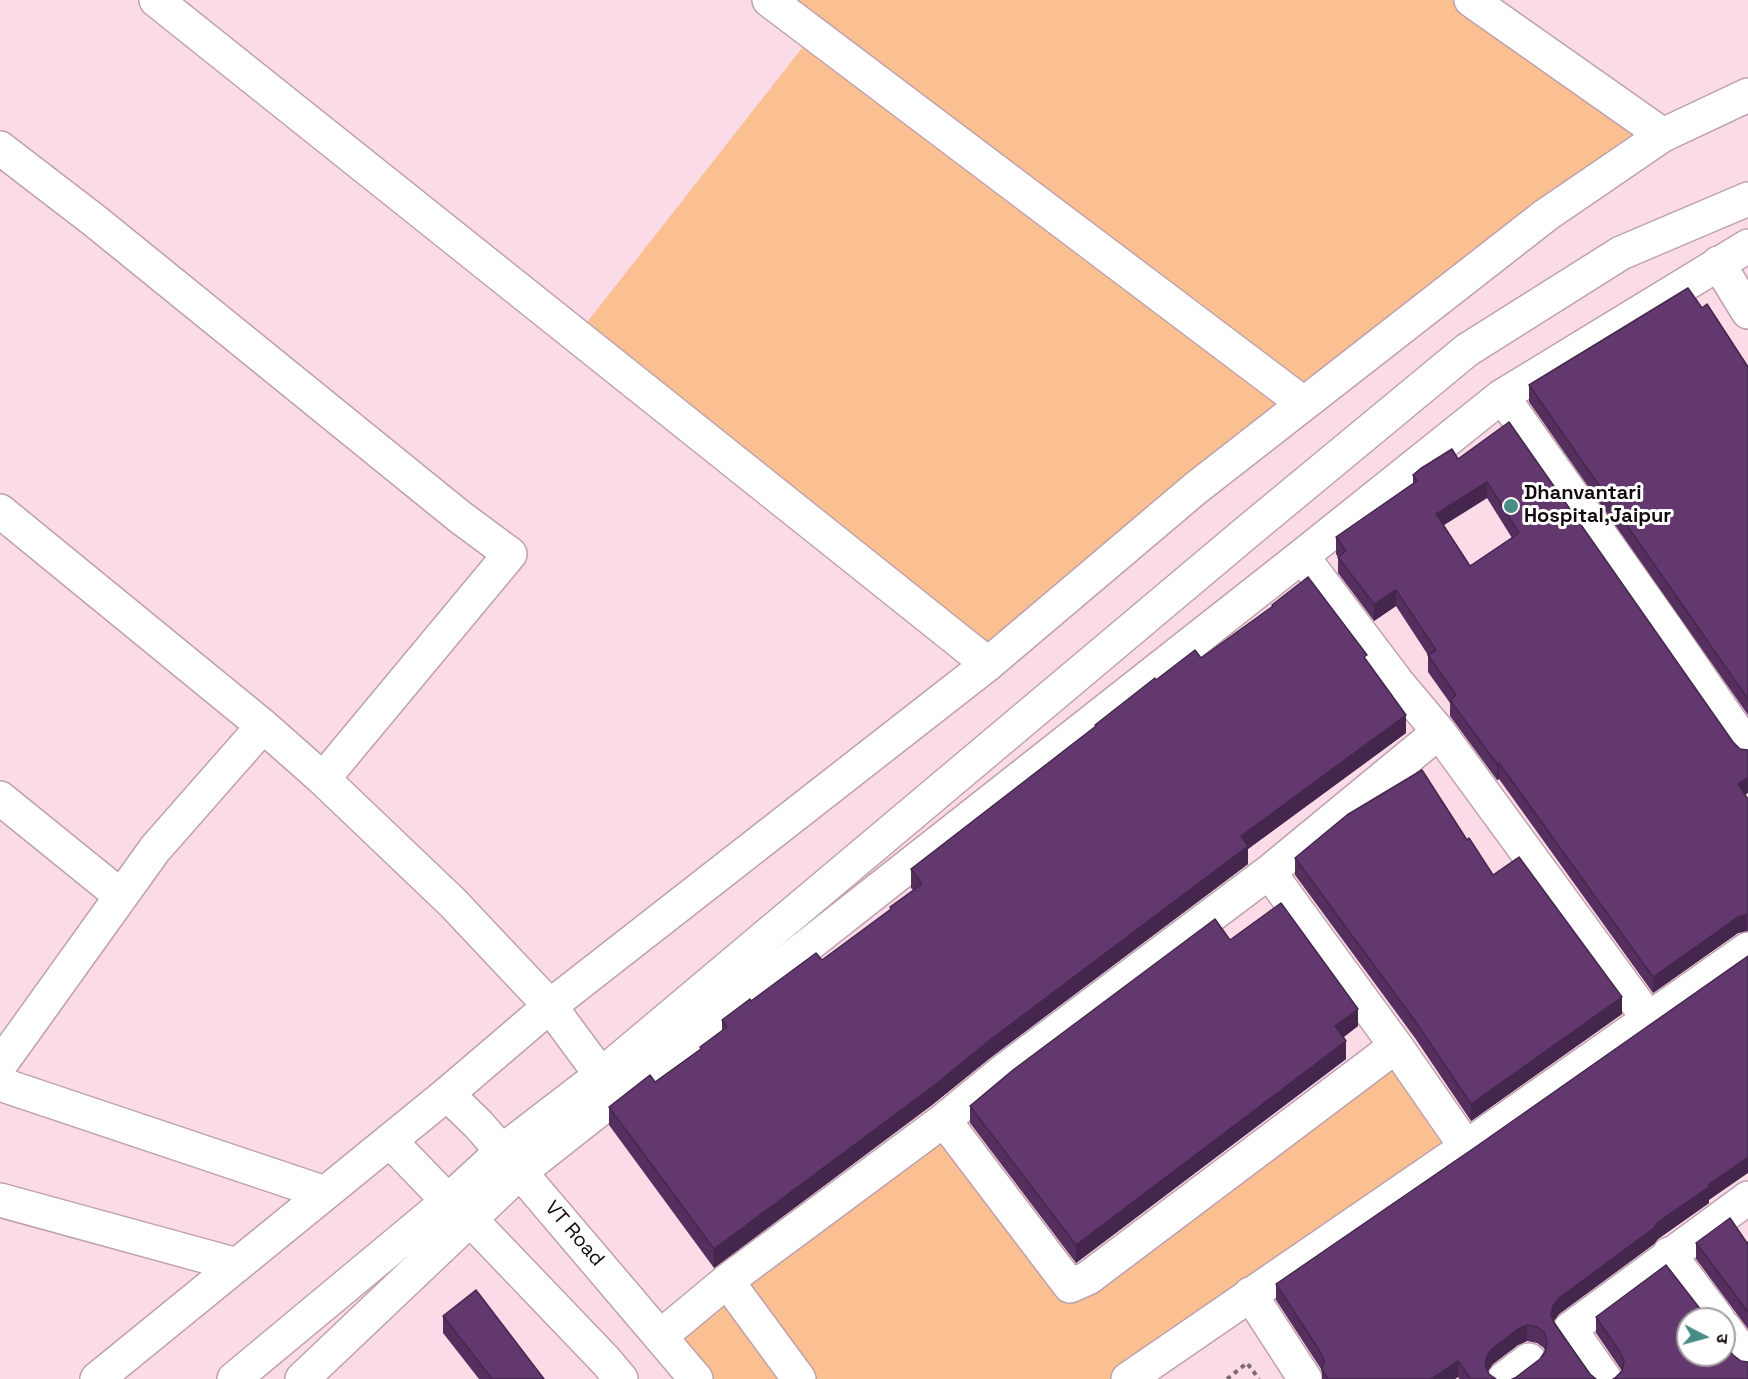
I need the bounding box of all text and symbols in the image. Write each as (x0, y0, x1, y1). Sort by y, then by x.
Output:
place label: Dhanvantari Hospital,Jaipur (1524, 482, 1671, 529)
marker: Dhanvantari Hospital,Jaipur (1502, 497, 1520, 515)
street label: VT Road (539, 1197, 609, 1271)
north arrow (1676, 1307, 1736, 1367)
text: उ (1711, 1333, 1733, 1344)

